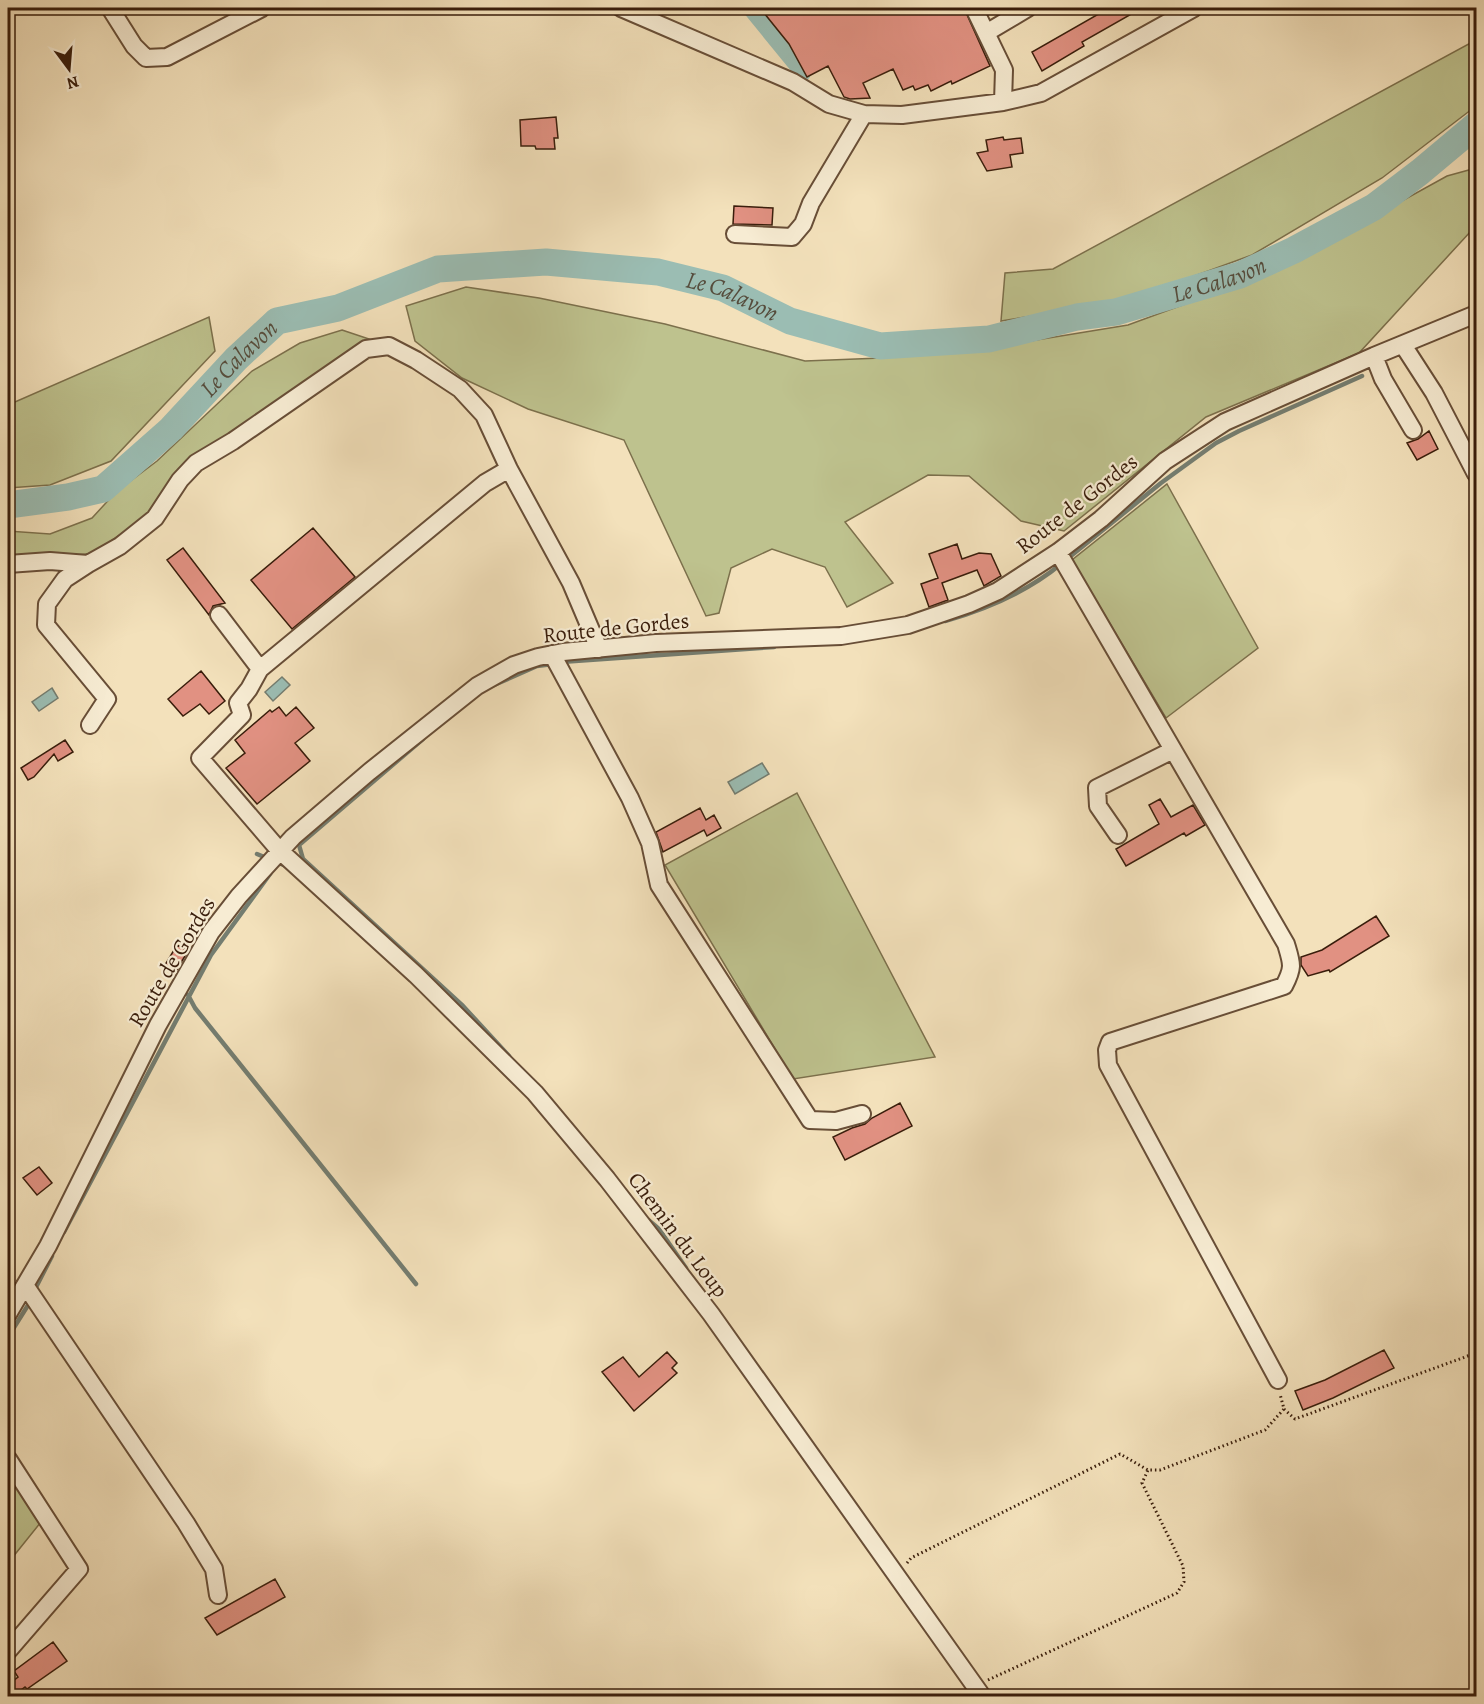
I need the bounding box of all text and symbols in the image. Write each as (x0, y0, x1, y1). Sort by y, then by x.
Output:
north arrow (39, 39, 99, 99)
text: N (64, 70, 81, 95)
water label: Le Calavon (1168, 249, 1272, 311)
water label: Le Calavon (682, 263, 784, 329)
water label: Le Calavon (193, 312, 285, 404)
street label: Route de Gordes (1010, 447, 1144, 561)
street label: Route de Gordes (541, 605, 691, 651)
street label: Route de Gordes (121, 891, 223, 1033)
street label: Chemin du Loup (621, 1166, 735, 1304)

